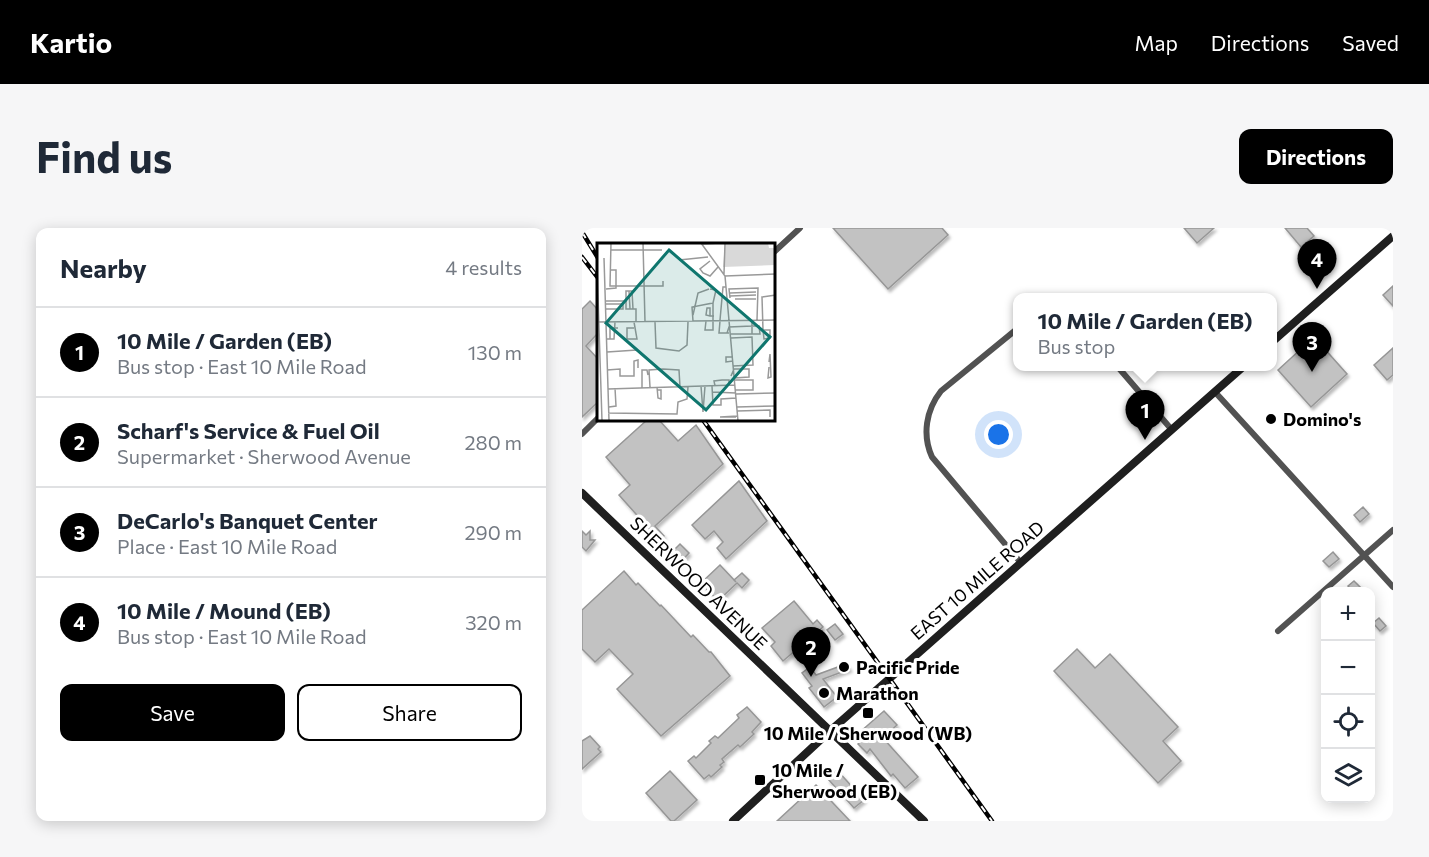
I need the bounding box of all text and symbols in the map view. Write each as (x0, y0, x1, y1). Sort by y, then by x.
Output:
text: Kartio (30, 25, 112, 59)
text: Map (1135, 30, 1178, 55)
text: Directions (1211, 30, 1309, 55)
text: Saved (1342, 30, 1399, 55)
button: Directions (1239, 129, 1393, 184)
text: Find us (36, 130, 172, 182)
pin: 4 (1298, 239, 1336, 289)
inset map (597, 243, 776, 422)
text: Nearby (60, 252, 147, 283)
text: 4 results (445, 255, 522, 279)
popup (1013, 293, 1277, 371)
text: 10 Mile / Garden (EB) (1037, 307, 1253, 334)
pin: 3 (1292, 322, 1332, 372)
text: 10 Mile / Garden (EB) (117, 327, 332, 354)
text: Bus stop (1037, 334, 1115, 358)
text: 1 (75, 340, 84, 364)
text: 130 m (468, 340, 522, 364)
text: Bus stop · East 10 Mile Road (117, 354, 367, 378)
pin: 1 (1126, 390, 1164, 440)
place label: Domino's (1283, 408, 1361, 430)
marker: Domino's (1264, 412, 1278, 426)
text: Scharf's Service & Fuel Oil (117, 417, 380, 444)
your location (984, 420, 1013, 449)
text: 2 (74, 430, 85, 454)
text: 280 m (464, 430, 522, 454)
text: Supermarket · Sherwood Avenue (117, 444, 411, 468)
text: DeCarlo's Banquet Center (117, 507, 378, 534)
street label: SHERWOOD AVENUE (626, 512, 772, 654)
street label: EAST 10 MILE ROAD (906, 516, 1048, 644)
text: 3 (74, 520, 85, 544)
text: 290 m (464, 520, 522, 544)
text: Place · East 10 Mile Road (117, 534, 337, 558)
map controls (1321, 587, 1375, 803)
button: + (1321, 587, 1375, 641)
text: 10 Mile / Mound (EB) (117, 597, 331, 624)
text: 4 (73, 610, 86, 634)
text: 320 m (465, 610, 522, 634)
text: Bus stop · East 10 Mile Road (117, 624, 367, 648)
pin: 2 (792, 628, 830, 677)
button: − (1321, 641, 1375, 695)
place label: Pacific Pride (856, 656, 960, 678)
marker: Pacific Pride (837, 660, 851, 674)
place label: Marathon (836, 682, 919, 704)
button: Save (60, 684, 285, 741)
button: Share (297, 684, 522, 741)
marker: Marathon (817, 686, 831, 700)
button: locate (1321, 695, 1375, 749)
marker: 10 Mile / Sherwood (WB) (861, 706, 875, 720)
place label: 10 Mile / Sherwood (WB) (764, 722, 972, 744)
button: layers (1321, 749, 1375, 803)
place label: 10 Mile / Sherwood (EB) (772, 759, 897, 802)
marker: 10 Mile / Sherwood (EB) (753, 773, 767, 787)

